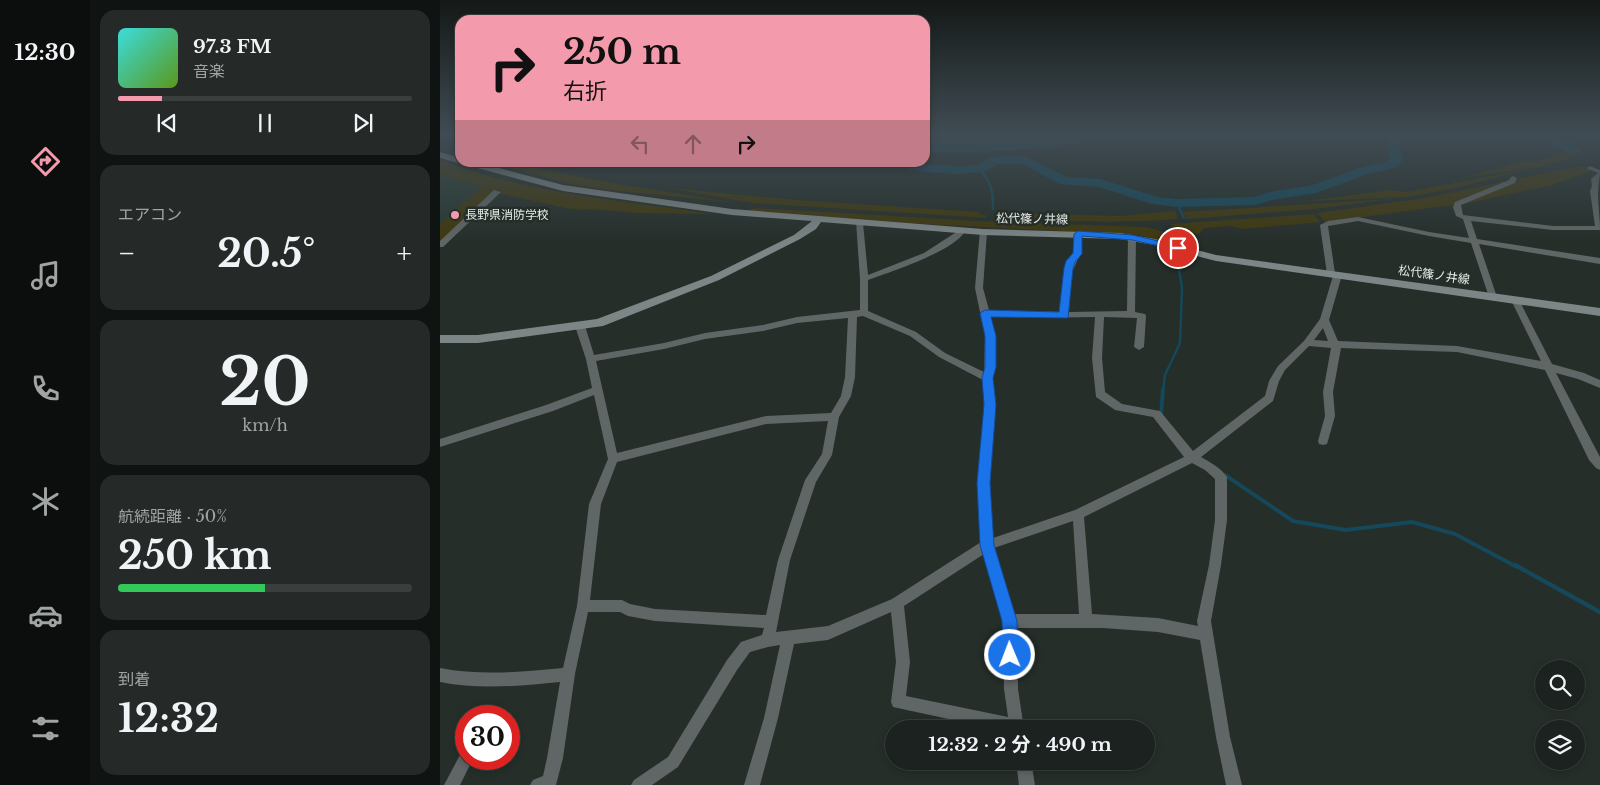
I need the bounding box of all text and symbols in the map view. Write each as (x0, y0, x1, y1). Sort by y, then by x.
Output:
text: 250 m (563, 30, 681, 73)
text: 97.3 FM (193, 35, 271, 58)
icon: right (480, 35, 545, 100)
text: 12:30 (15, 39, 75, 66)
text: 音楽 (193, 61, 225, 81)
text: 右折 (563, 78, 607, 105)
icon: previous (153, 109, 181, 137)
icon: pause (251, 109, 279, 137)
icon: next (349, 109, 377, 137)
icon: left (626, 130, 654, 158)
icon: ahead (679, 130, 707, 158)
icon: right (732, 130, 760, 158)
icon: directions (28, 144, 63, 179)
text: エアコン (118, 204, 182, 224)
place label: 長野県消防学校 (465, 207, 549, 222)
marker: 長野県消防学校 (449, 209, 461, 221)
street label: 松代篠ノ井線 (996, 210, 1068, 227)
pin (1157, 227, 1199, 269)
text: 20.5° (217, 230, 315, 277)
icon: arrive (1164, 234, 1192, 262)
text: − (118, 236, 136, 271)
text: + (397, 236, 412, 271)
icon: music (28, 258, 63, 293)
street label: 松代篠ノ井線 (1397, 262, 1471, 287)
text: 20 (219, 342, 311, 423)
icon: phone (28, 371, 63, 406)
text: km/h (242, 415, 288, 435)
icon: climate (28, 484, 63, 519)
text: 航続距離 · 50% (118, 506, 227, 526)
text: 250 km (118, 532, 271, 579)
icon: car (28, 598, 63, 633)
position arrow (983, 628, 1035, 680)
map controls (1535, 660, 1585, 770)
button: search (1535, 660, 1585, 710)
text: 到着 (118, 669, 150, 689)
text: 12:32 (118, 695, 219, 742)
speed limit sign: 30 (455, 705, 520, 770)
icon: filters (28, 711, 63, 746)
button: layers (1535, 720, 1585, 770)
text: 12:32 · 2 分 · 490 m (928, 733, 1112, 756)

